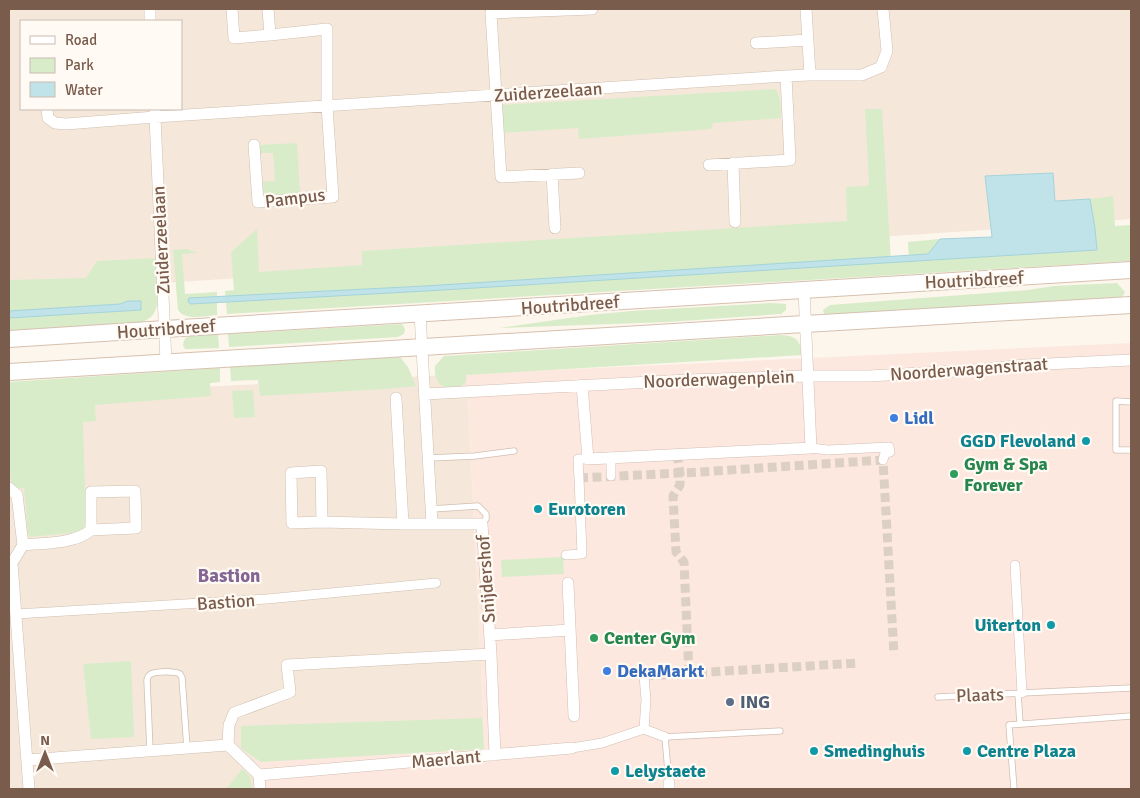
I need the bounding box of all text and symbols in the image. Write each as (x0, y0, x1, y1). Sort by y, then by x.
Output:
legend (20, 20, 182, 110)
text: Road (65, 31, 97, 49)
text: Park (65, 56, 94, 74)
street label: Zuiderzeelaan (493, 77, 603, 107)
text: Water (65, 81, 103, 99)
street label: Pampus (264, 183, 327, 213)
street label: Zuiderzeelaan (147, 185, 175, 295)
street label: Houtribdreef (924, 266, 1025, 294)
street label: Houtribdreef (520, 291, 621, 319)
street label: Houtribdreef (116, 315, 217, 343)
street label: Noorderwagenstraat (889, 353, 1049, 385)
street label: Noorderwagenplein (643, 365, 795, 393)
place label: Lidl (904, 407, 934, 429)
marker: Lidl (888, 412, 900, 424)
place label: GGD Flevoland (960, 430, 1076, 452)
marker: GGD Flevoland (1080, 435, 1092, 447)
place label: Gym & Spa Forever (964, 453, 1048, 496)
marker: Gym & Spa Forever (948, 468, 960, 480)
place label: Eurotoren (548, 498, 626, 520)
marker: Eurotoren (532, 503, 544, 515)
street label: Snijdershof (472, 533, 500, 624)
district label: Bastion (198, 564, 260, 588)
street label: Bastion (196, 589, 256, 615)
place label: Uiterton (974, 614, 1041, 636)
marker: Uiterton (1045, 619, 1057, 631)
place label: Center Gym (604, 627, 695, 649)
marker: Center Gym (588, 632, 600, 644)
place label: DekaMarkt (617, 660, 704, 682)
marker: DekaMarkt (601, 665, 613, 677)
street label: Plaats (956, 683, 1004, 707)
place label: ING (740, 691, 770, 713)
marker: ING (724, 696, 736, 708)
north arrow (20, 728, 70, 778)
text: N (40, 732, 50, 749)
place label: Smedinghuis (824, 740, 925, 762)
place label: Centre Plaza (977, 740, 1076, 762)
street label: Maerlant (410, 745, 482, 773)
marker: Smedinghuis (808, 745, 820, 757)
marker: Centre Plaza (961, 745, 973, 757)
place label: Lelystaete (625, 760, 706, 782)
marker: Lelystaete (609, 765, 621, 777)

